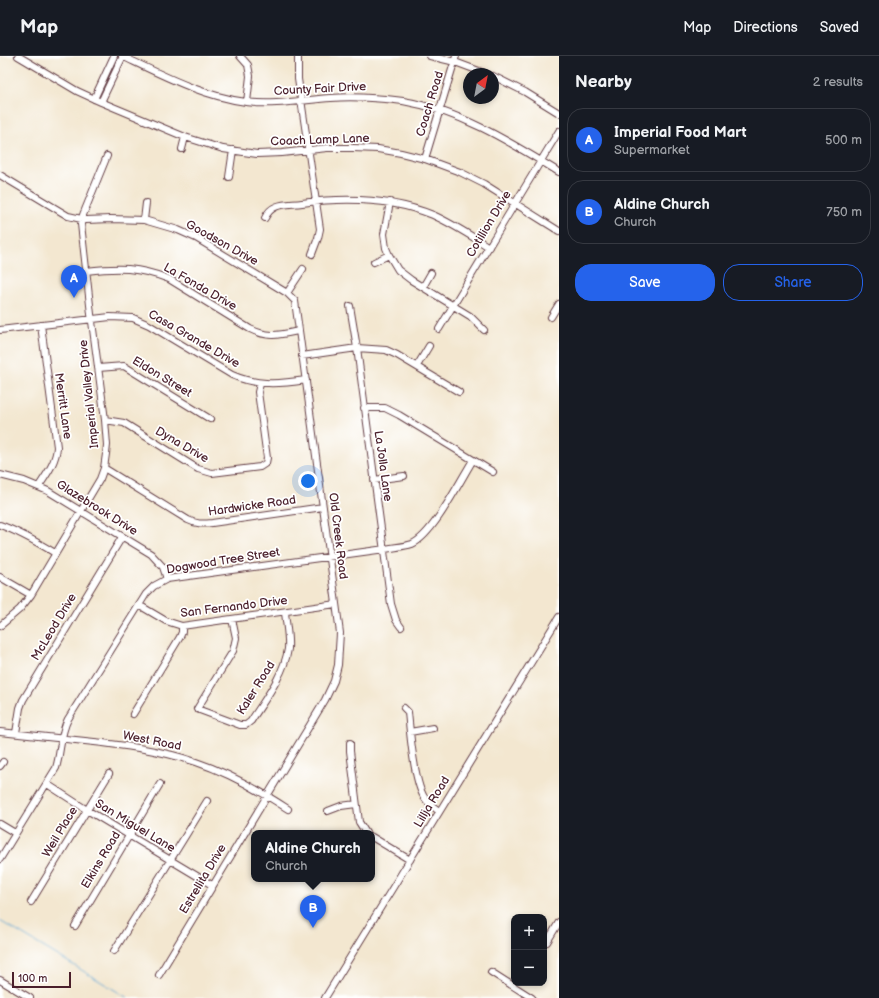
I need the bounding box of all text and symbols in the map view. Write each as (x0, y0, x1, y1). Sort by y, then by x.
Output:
text: Map (20, 16, 58, 39)
text: Map (683, 19, 711, 36)
text: Directions (733, 19, 798, 36)
text: Saved (820, 19, 859, 36)
north arrow (463, 68, 499, 104)
street label: Coach Road (413, 69, 447, 138)
text: Nearby (575, 72, 632, 92)
text: 2 results (813, 74, 863, 90)
street label: County Fair Drive (273, 79, 367, 99)
text: Imperial Food Mart (614, 123, 747, 142)
street label: Coach Lamp Lane (270, 131, 370, 149)
text: A (585, 132, 593, 148)
text: 500 m (825, 132, 862, 148)
text: Supermarket (614, 142, 690, 158)
street label: Cotillion Drive (463, 188, 515, 260)
text: Aldine Church (614, 195, 710, 214)
text: B (584, 204, 594, 220)
text: 750 m (826, 204, 862, 220)
text: Church (614, 214, 656, 230)
street label: Goodson Drive (183, 217, 261, 269)
street label: La Fonda Drive (161, 260, 239, 314)
button: Save (575, 264, 715, 301)
button: Share (723, 264, 863, 301)
pin: A (61, 265, 87, 298)
street label: Casa Grande Drive (145, 307, 243, 371)
street label: Imperial Valley Drive (76, 339, 102, 449)
street label: Eldon Street (129, 353, 195, 401)
street label: Merritt Lane (51, 372, 75, 440)
street label: Dyna Drive (153, 424, 211, 466)
street label: La Jolla Lane (371, 430, 395, 502)
your location (298, 471, 318, 491)
street label: Glazebrook Drive (54, 477, 140, 539)
street label: Hardwicke Road (207, 492, 297, 520)
street label: Old Creek Road (325, 492, 351, 580)
street label: Dogwood Tree Street (165, 545, 281, 577)
street label: McLeod Drive (28, 591, 80, 663)
street label: San Fernando Drive (180, 593, 288, 621)
street label: Kaler Road (234, 658, 279, 718)
street label: West Road (121, 728, 183, 754)
street label: Lillja Road (411, 774, 453, 830)
street label: San Miguel Lane (92, 796, 178, 856)
street label: Weil Place (39, 804, 81, 860)
street label: Elkins Road (78, 829, 124, 891)
popup (251, 830, 375, 882)
text: Aldine Church (265, 839, 361, 858)
street label: Estrellita Drive (176, 842, 230, 916)
text: Church (265, 858, 307, 874)
pin: B (300, 895, 326, 928)
map controls (511, 914, 547, 986)
button: + (511, 914, 547, 950)
button: − (511, 950, 547, 986)
scale bar (12, 970, 71, 989)
text: 100 m (18, 972, 47, 985)

